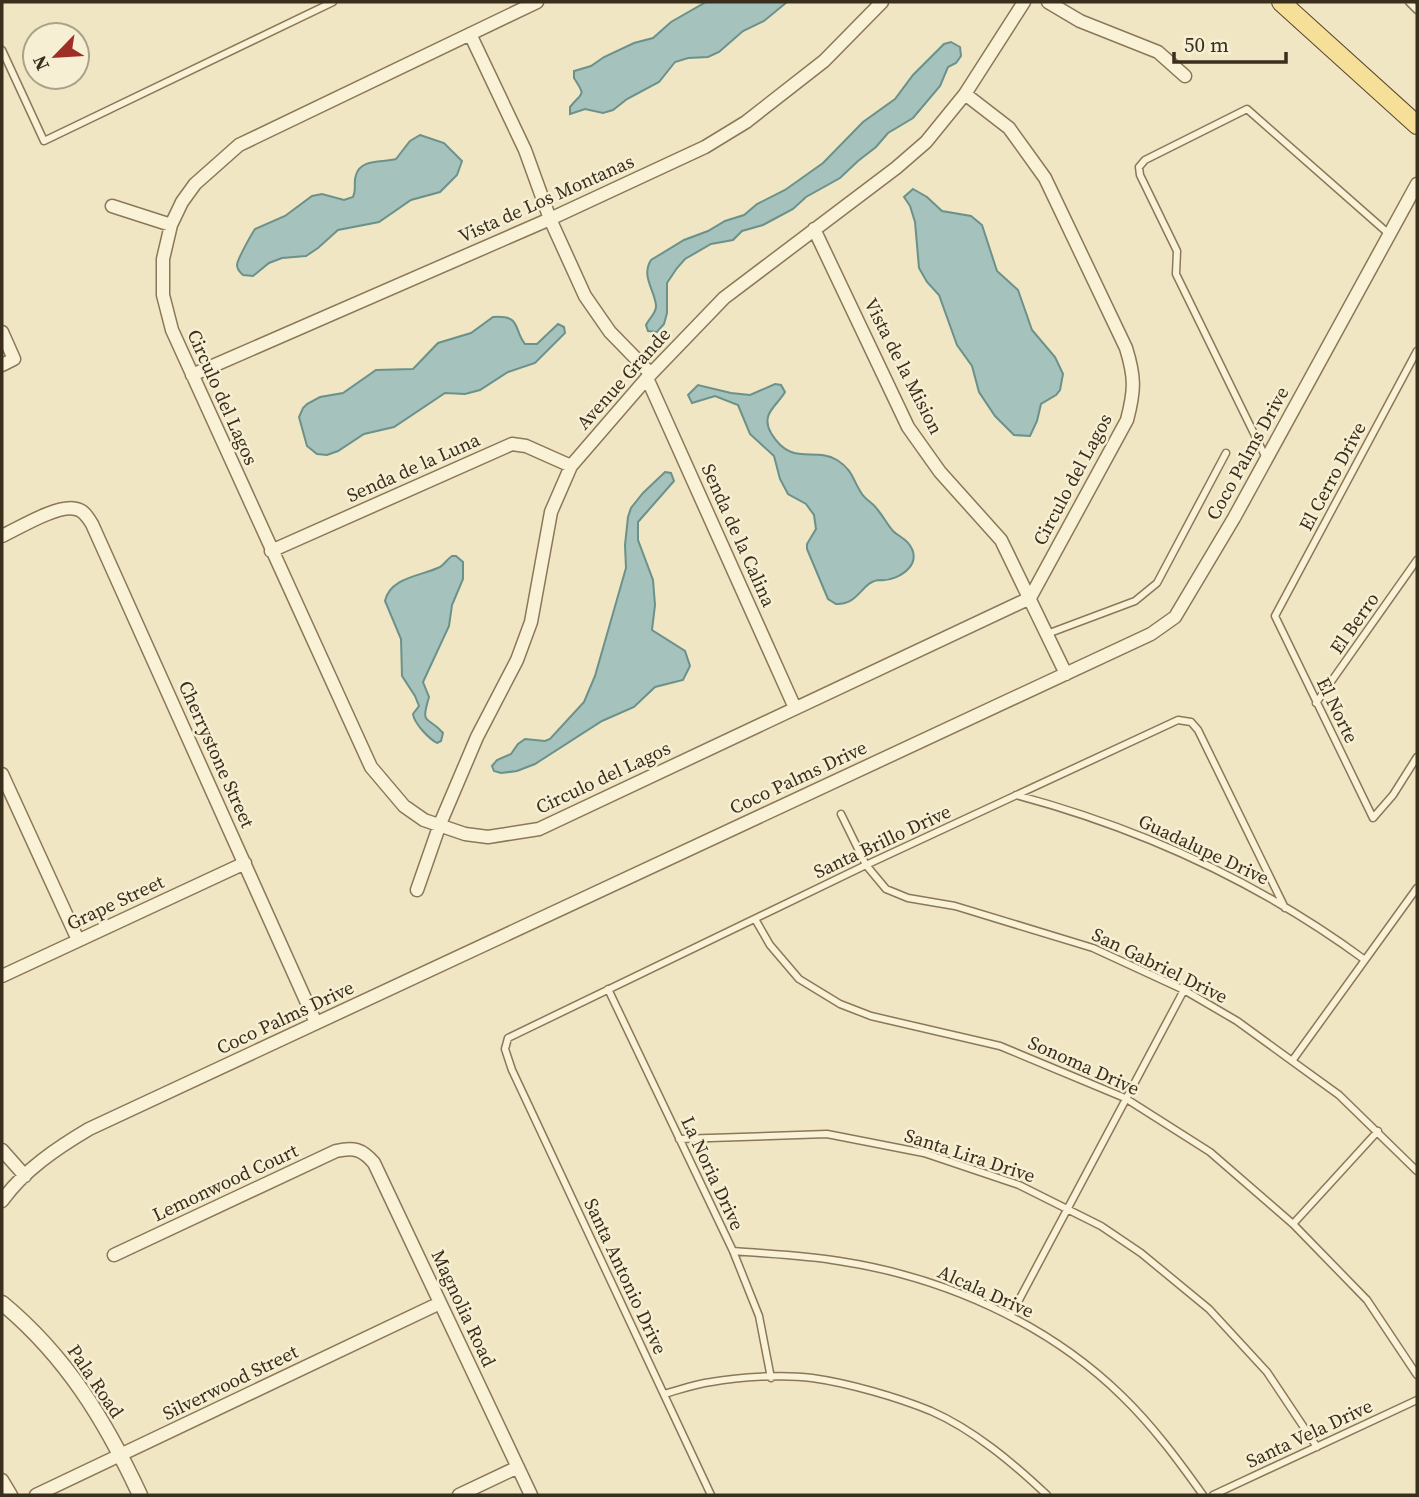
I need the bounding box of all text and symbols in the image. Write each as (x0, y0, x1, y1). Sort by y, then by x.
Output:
north arrow (21, 21, 91, 91)
scale bar (1174, 21, 1286, 65)
text: 50 m (1184, 30, 1229, 59)
text: N (26, 51, 55, 75)
street label: Vista de Los Montanas (454, 148, 638, 248)
street label: Vista de la Mision (858, 293, 950, 439)
street label: Avenue Grande (570, 321, 676, 435)
street label: Circulo del Lagos (181, 325, 265, 469)
street label: Coco Palms Drive (1200, 382, 1294, 524)
street label: Circulo del Lagos (1026, 408, 1118, 550)
street label: El Cerro Drive (1292, 417, 1372, 535)
street label: Senda de la Luna (342, 426, 484, 508)
street label: Senda de la Calina (696, 459, 782, 611)
street label: El Berro (1323, 587, 1385, 659)
street label: El Norte (1311, 673, 1365, 747)
street label: Cherrystone Street (173, 676, 261, 832)
street label: Circulo del Lagos (531, 734, 675, 820)
street label: Coco Palms Drive (725, 734, 871, 820)
street label: Santa Brillo Drive (809, 798, 955, 884)
street label: Guadalupe Drive (1134, 807, 1274, 891)
street label: Grape Street (62, 868, 169, 936)
street label: San Gabriel Drive (1088, 921, 1232, 1009)
street label: Coco Palms Drive (212, 974, 358, 1060)
street label: Sonoma Drive (1024, 1029, 1144, 1101)
street label: La Noria Drive (675, 1112, 751, 1234)
street label: Santa Lira Drive (901, 1122, 1039, 1188)
street label: Lemonwood Court (148, 1137, 303, 1227)
street label: Santa Antonio Drive (578, 1194, 674, 1358)
street label: Magnolia Road (426, 1245, 503, 1371)
street label: Alcala Drive (934, 1258, 1038, 1324)
street label: Silverwood Street (158, 1338, 303, 1426)
street label: Pala Road (62, 1339, 130, 1423)
street label: Santa Vela Drive (1242, 1392, 1376, 1474)

